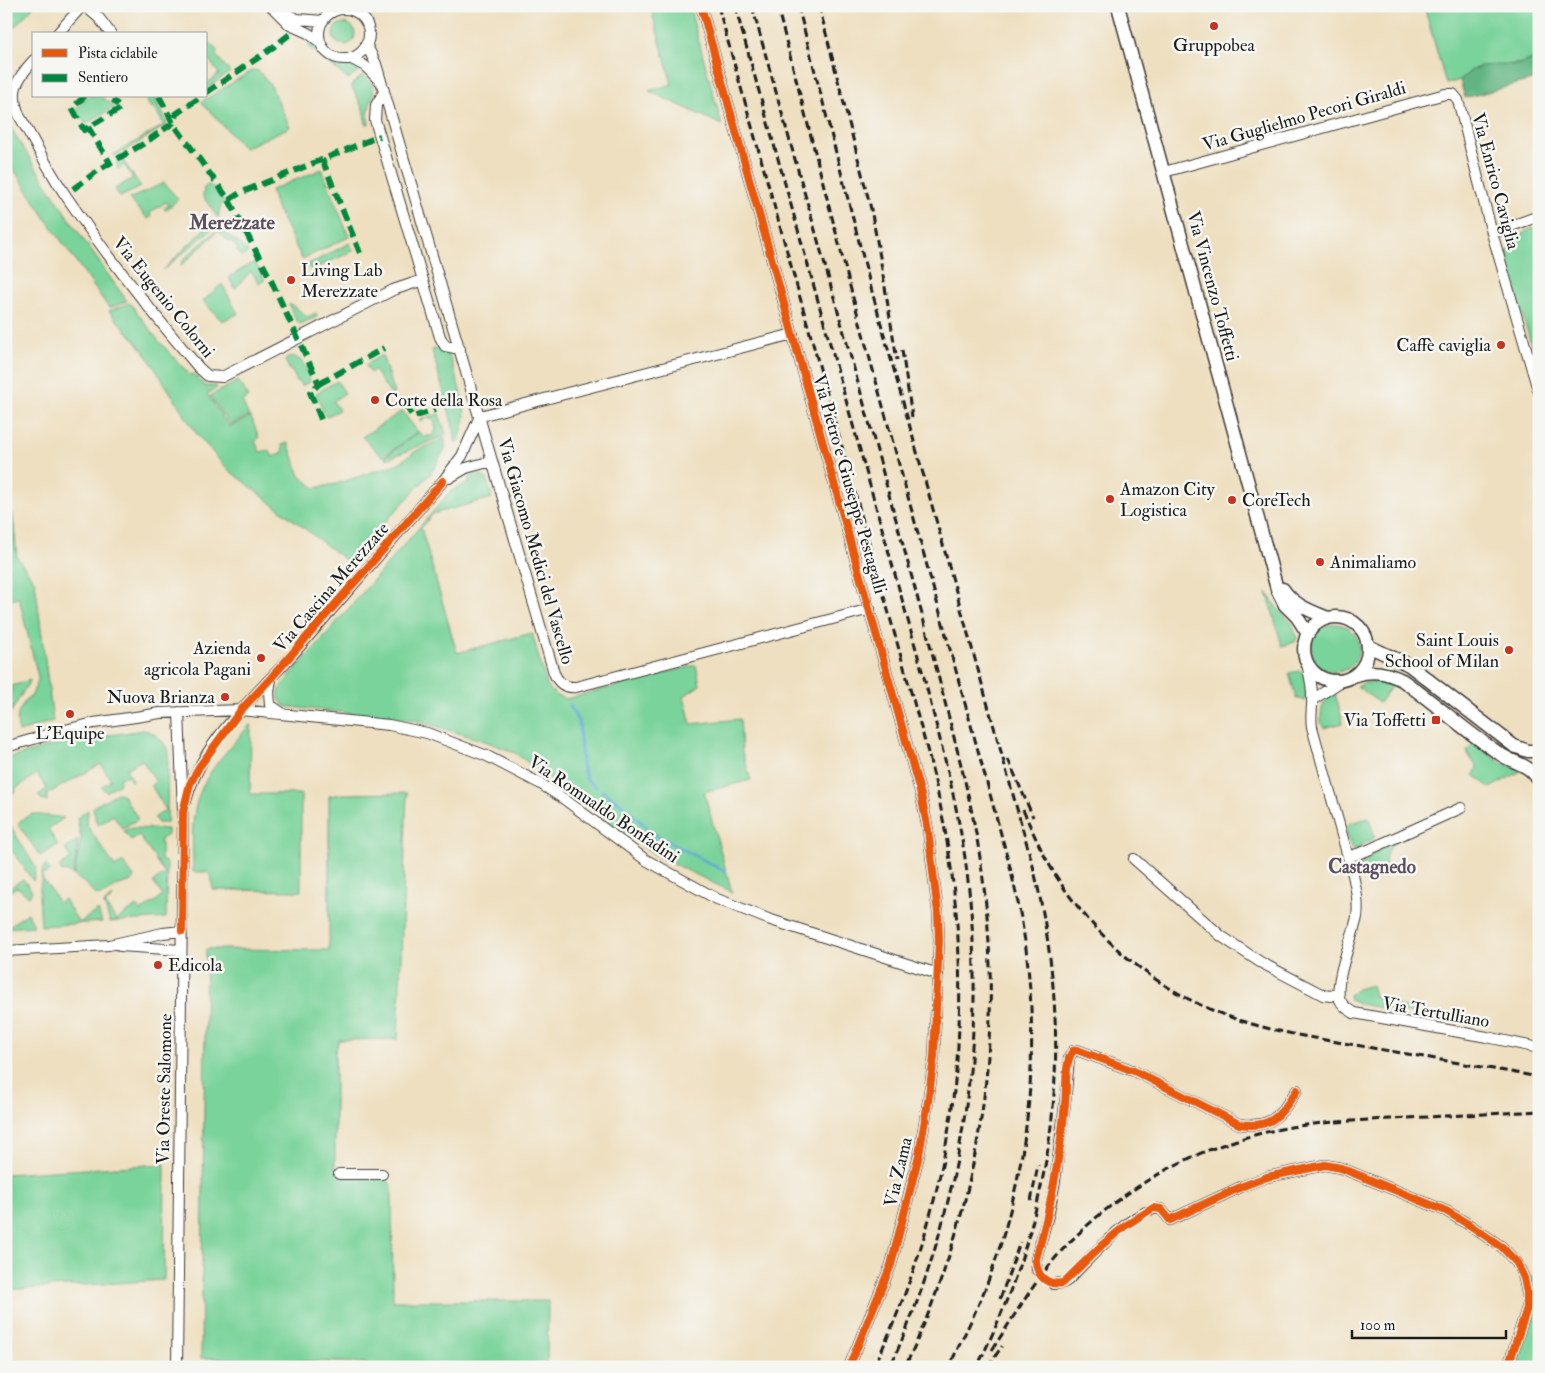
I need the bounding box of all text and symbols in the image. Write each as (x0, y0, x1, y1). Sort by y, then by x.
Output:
marker: Gruppobea (1208, 20, 1220, 32)
legend (32, 32, 208, 98)
place label: Gruppobea (1173, 34, 1255, 57)
text: Pista ciclabile (78, 44, 157, 63)
text: Sentiero (78, 68, 128, 87)
street label: Via Guglielmo Pecori Giraldi (1200, 76, 1409, 157)
street label: Via Enrico Caviglia (1466, 110, 1525, 252)
street label: Via Vincenzo Toffetti (1181, 209, 1244, 364)
district label: Merezzate (188, 210, 275, 235)
street label: Via Eugenio Colorni (108, 232, 220, 363)
place label: Living Lab Merezzate (301, 259, 383, 303)
marker: Living Lab Merezzate (285, 274, 297, 286)
place label: Caffè caviglia (1396, 334, 1492, 357)
marker: Caffè caviglia (1495, 339, 1507, 351)
street label: Via Pietro e Giuseppe Pestagalli (807, 372, 892, 597)
place label: Corte della Rosa (385, 389, 503, 412)
marker: Corte della Rosa (369, 394, 381, 406)
street label: Via Giacomo Medici del Vascello (492, 435, 579, 667)
place label: Amazon City Logistica (1119, 478, 1216, 522)
place label: CoreTech (1242, 489, 1311, 512)
marker: Amazon City Logistica (1104, 493, 1116, 505)
marker: CoreTech (1226, 494, 1238, 506)
street label: Via Cascina Merezzate (269, 517, 394, 657)
place label: Animaliamo (1329, 551, 1417, 574)
marker: Animaliamo (1314, 556, 1326, 568)
place label: Saint Louis School of Milan (1385, 629, 1499, 673)
place label: Azienda agricola Pagani (144, 637, 252, 681)
marker: Saint Louis School of Milan (1503, 644, 1515, 656)
marker: Azienda agricola Pagani (255, 652, 267, 664)
place label: Nuova Brianza (107, 686, 216, 709)
marker: Nuova Brianza (219, 691, 231, 703)
marker: L'Equipe (64, 708, 76, 720)
place label: Via Toffetti (1343, 709, 1426, 732)
marker: Via Toffetti (1430, 714, 1442, 726)
place label: L'Equipe (35, 722, 105, 745)
street label: Via Romualdo Bonfadini (524, 750, 684, 869)
district label: Castagnedo (1328, 855, 1416, 880)
place label: Edicola (168, 954, 223, 977)
marker: Edicola (152, 959, 164, 971)
street label: Via Tertulliano (1381, 992, 1492, 1033)
street label: Via Oreste Salomone (152, 1013, 177, 1165)
street label: Via Zama (879, 1134, 918, 1209)
scale bar (1352, 1308, 1506, 1340)
text: 100 m (1360, 1316, 1396, 1335)

